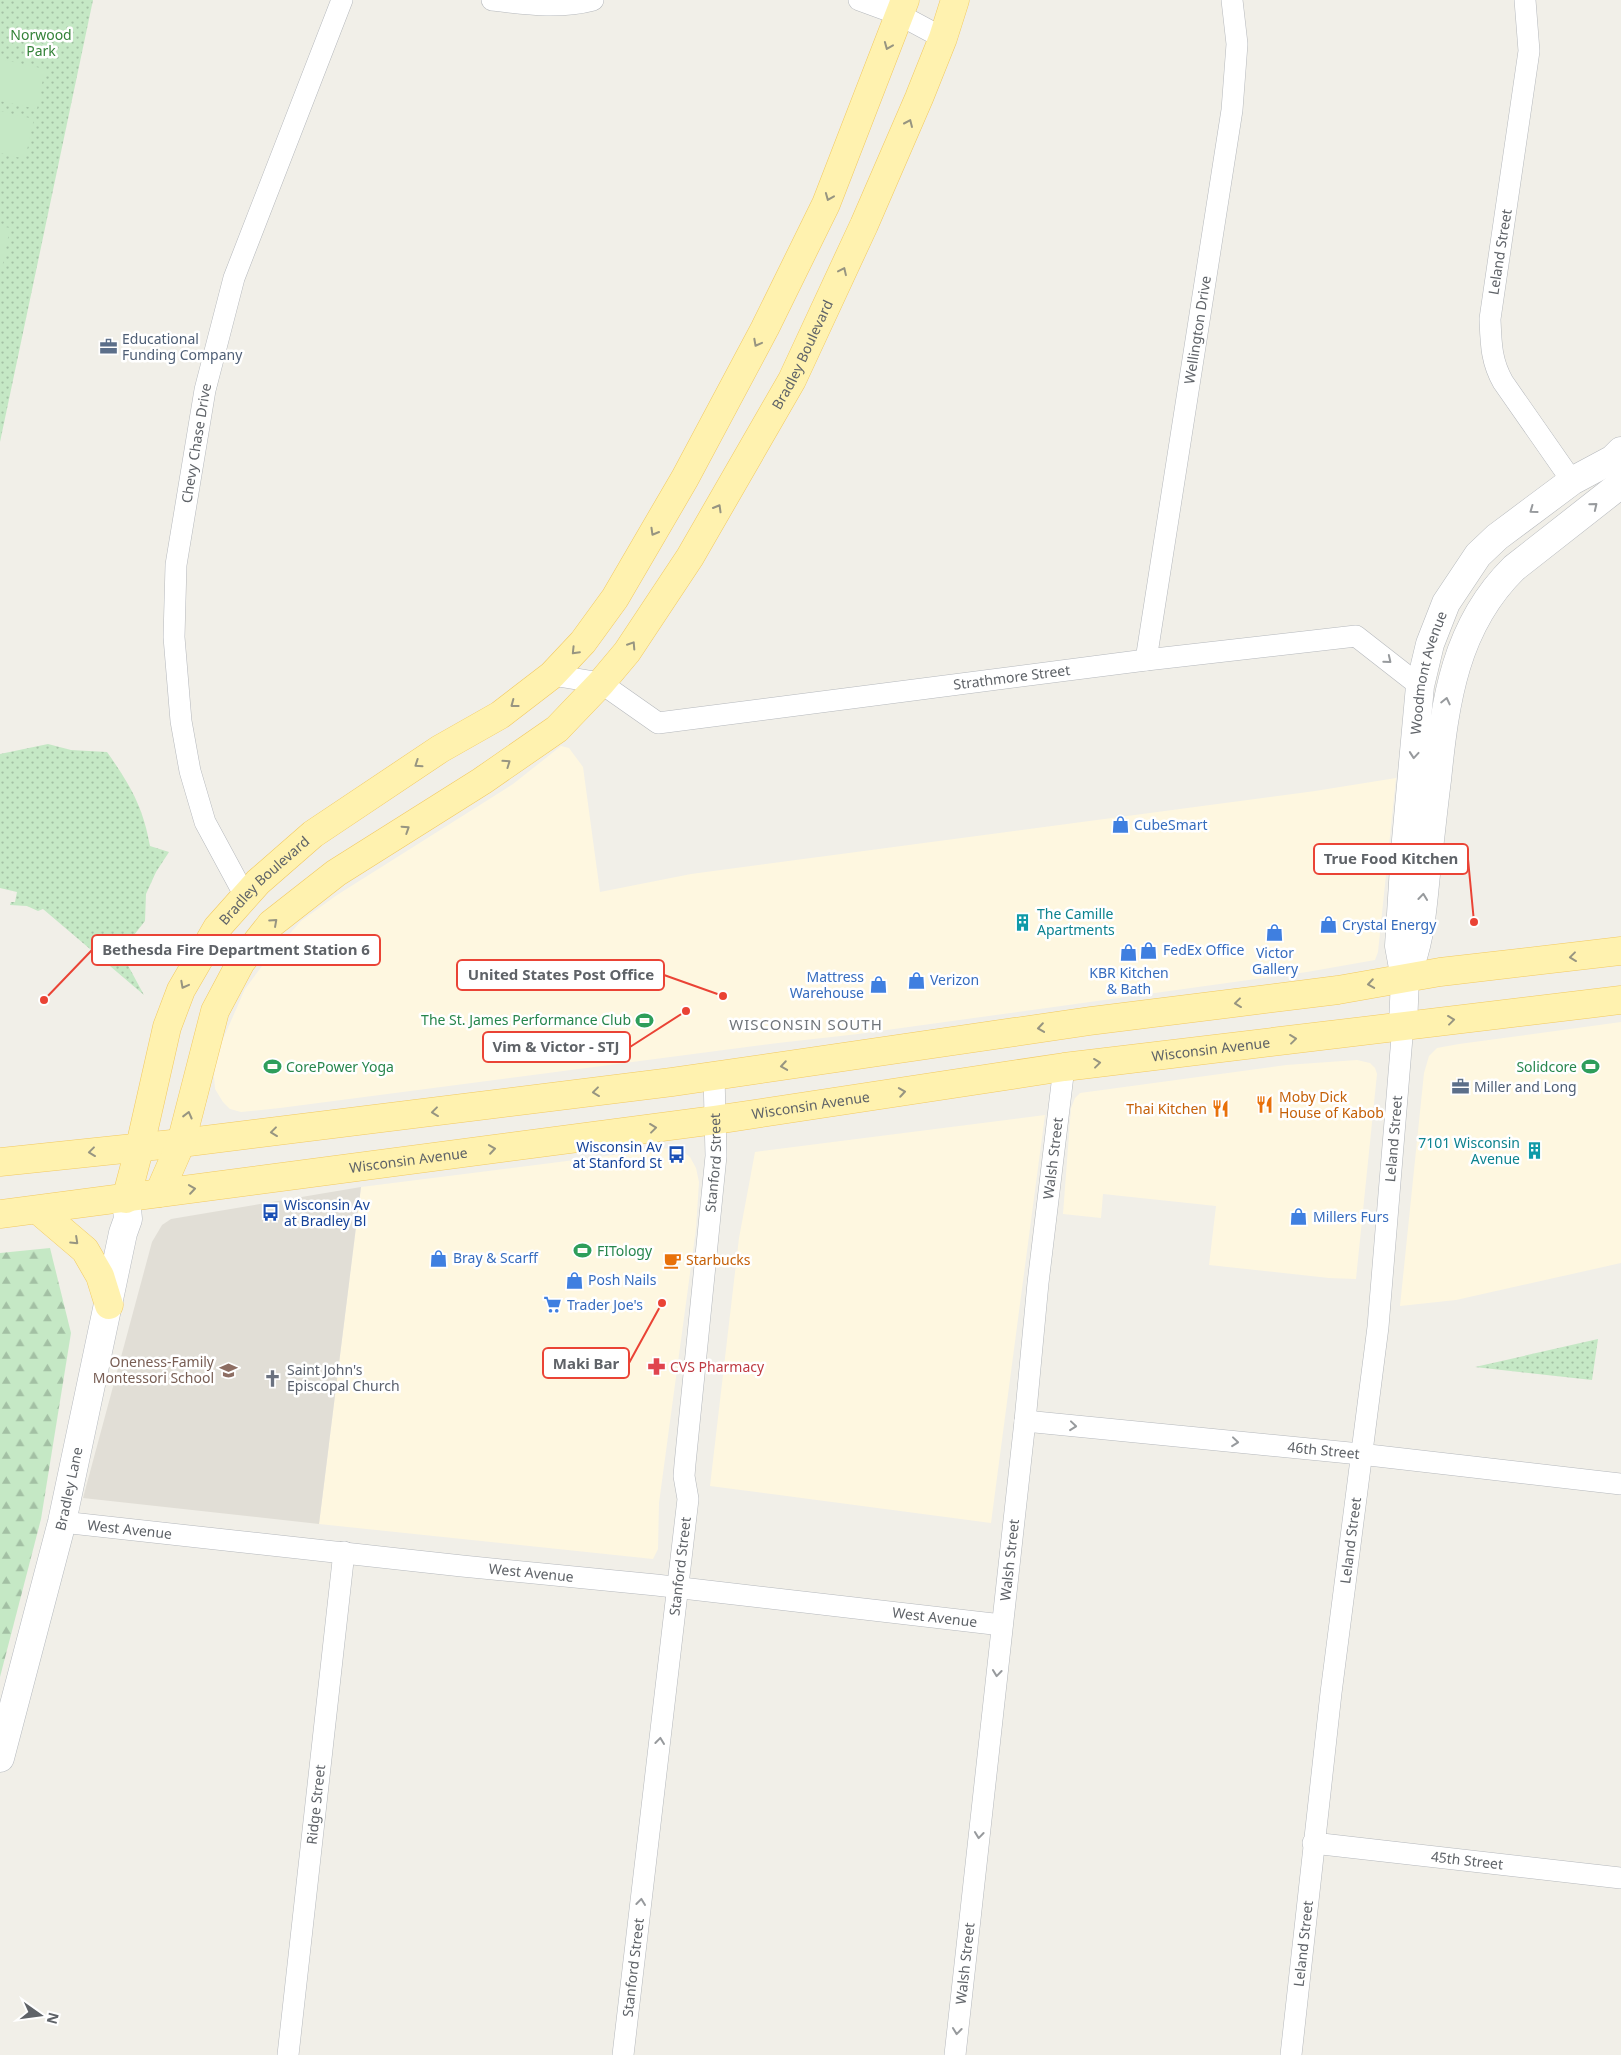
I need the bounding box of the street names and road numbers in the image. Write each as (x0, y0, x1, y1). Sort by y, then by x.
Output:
street label: Leland Street (1483, 208, 1516, 296)
street label: Wellington Drive (1179, 274, 1215, 385)
street label: Bradley Boulevard (767, 297, 837, 413)
street label: Chevy Chase Drive (176, 381, 215, 504)
street label: Woodmont Avenue (1406, 608, 1451, 735)
street label: Strathmore Street (952, 660, 1071, 694)
street label: Bradley Boulevard (214, 832, 313, 929)
street label: Wisconsin Avenue (1150, 1032, 1271, 1065)
street label: Wisconsin Avenue (750, 1087, 871, 1123)
street label: Leland Street (1380, 1095, 1406, 1183)
street label: Stanford Street (700, 1113, 725, 1213)
street label: Walsh Street (1038, 1116, 1067, 1200)
street label: Wisconsin Avenue (348, 1143, 469, 1177)
street label: 46th Street (1287, 1437, 1361, 1463)
street label: Bradley Lane (50, 1445, 87, 1532)
street label: Leland Street (1335, 1496, 1365, 1585)
street label: West Avenue (86, 1515, 173, 1543)
street label: Stanford Street (664, 1516, 695, 1617)
street label: Walsh Street (995, 1518, 1023, 1602)
street label: West Avenue (488, 1559, 575, 1586)
street label: West Avenue (891, 1602, 978, 1631)
street label: Ridge Street (302, 1764, 329, 1845)
street label: 45th Street (1430, 1846, 1504, 1874)
street label: Leland Street (1289, 1899, 1317, 1988)
street label: Stanford Street (618, 1917, 648, 2018)
street label: Walsh Street (951, 1922, 979, 2005)

